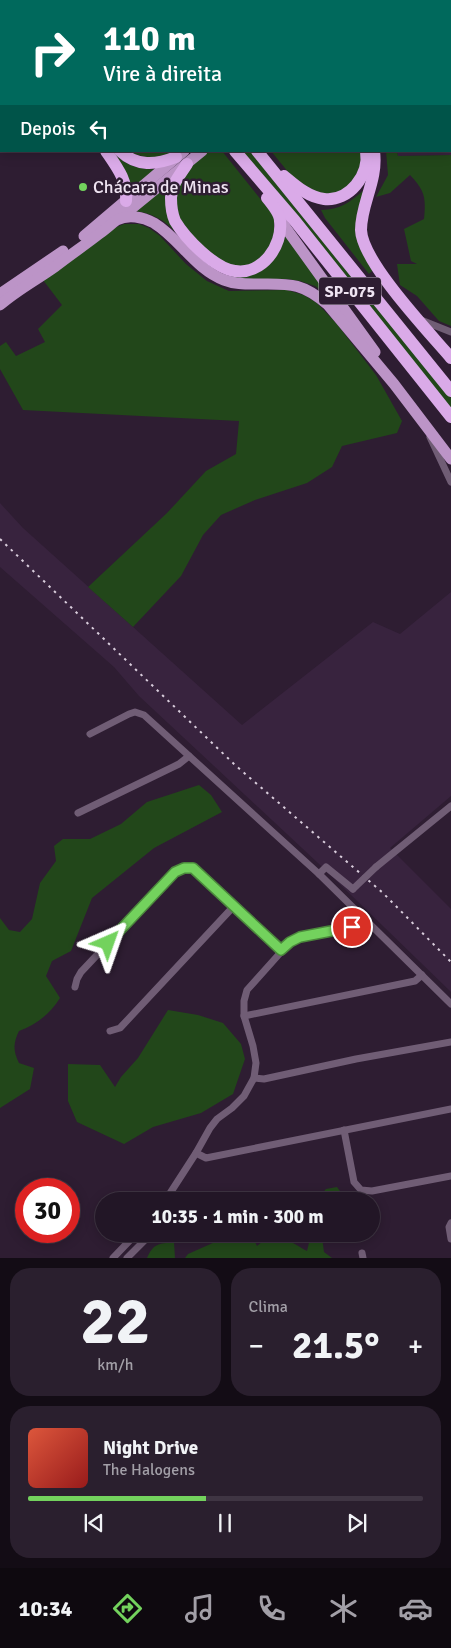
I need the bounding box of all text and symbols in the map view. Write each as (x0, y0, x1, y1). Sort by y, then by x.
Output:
text: 110 m (103, 17, 196, 60)
icon: right (20, 20, 85, 85)
text: Vire à direita (103, 60, 222, 87)
icon: left (85, 115, 113, 143)
text: Depois (20, 117, 75, 141)
place label: Chácara de Minas (93, 176, 229, 198)
marker: Chácara de Minas (77, 181, 89, 193)
road number: SP-075 (319, 278, 381, 304)
pin (331, 906, 373, 948)
icon: arrive (338, 913, 366, 941)
position arrow (81, 916, 133, 968)
speed limit sign: 30 (15, 1178, 80, 1243)
text: 10:35 · 1 min · 300 m (151, 1205, 324, 1229)
text: 22 (80, 1282, 150, 1362)
text: Clima (249, 1297, 288, 1317)
text: 21.5° (292, 1322, 380, 1369)
text: − (249, 1329, 264, 1363)
text: + (408, 1329, 423, 1363)
text: km/h (97, 1355, 133, 1375)
text: Night Drive (103, 1436, 198, 1460)
text: The Halogens (103, 1460, 195, 1480)
icon: previous (80, 1509, 108, 1537)
icon: pause (211, 1509, 239, 1537)
icon: next (343, 1509, 371, 1537)
icon: directions (110, 1591, 145, 1626)
icon: music (182, 1591, 217, 1626)
icon: phone (254, 1591, 289, 1626)
icon: climate (326, 1591, 361, 1626)
icon: car (398, 1591, 433, 1626)
text: 10:34 (19, 1595, 73, 1622)

